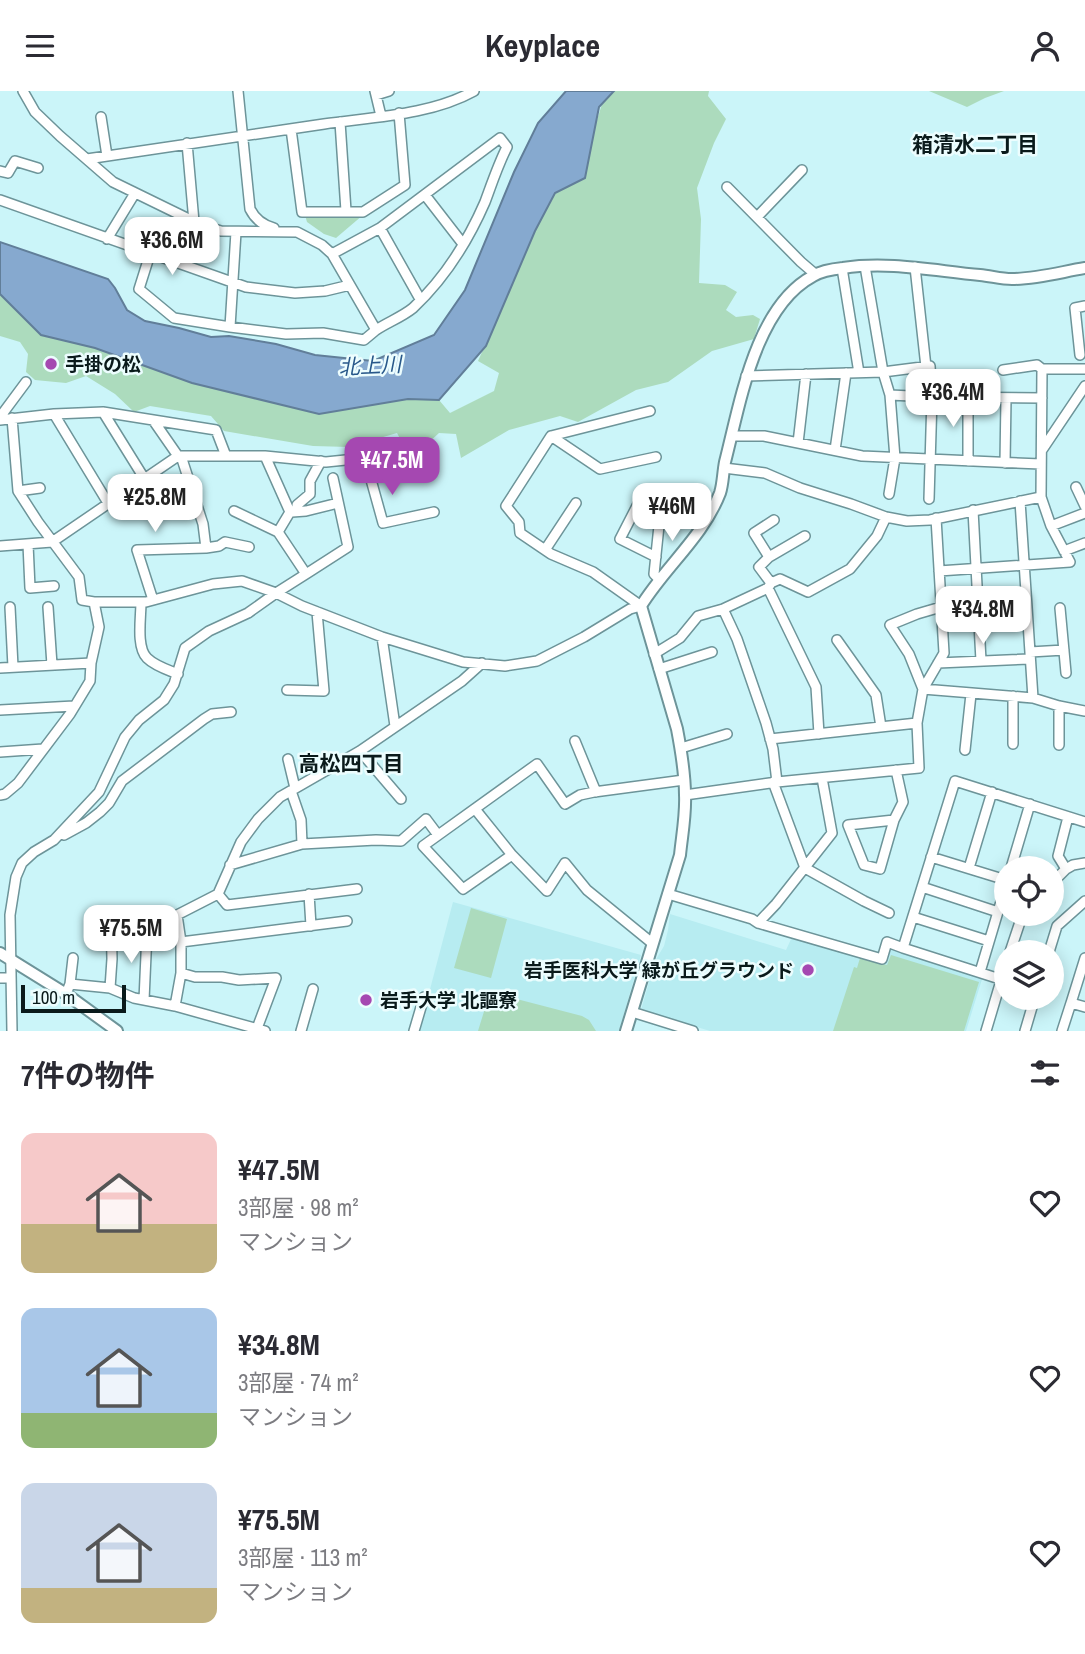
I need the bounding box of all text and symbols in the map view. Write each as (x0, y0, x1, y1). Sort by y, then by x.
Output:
text: Keyplace (485, 24, 600, 67)
icon: menu (21, 27, 59, 65)
icon: person (1026, 27, 1064, 65)
district label: 箱清水二丁目 (912, 130, 1038, 159)
pin: ¥36.6M (115, 218, 229, 277)
text: ¥36.6M (141, 224, 203, 255)
water label: 北上川 (338, 349, 404, 382)
place label: 手掛の松 (65, 351, 141, 377)
marker: 手掛の松 (43, 356, 59, 372)
pin: ¥36.4M (896, 369, 1010, 429)
text: ¥36.4M (922, 376, 984, 407)
pin: ¥47.5M (335, 437, 449, 497)
text: ¥47.5M (361, 444, 423, 475)
pin: ¥25.8M (98, 475, 212, 534)
text: ¥25.8M (124, 481, 186, 512)
pin: ¥46M (631, 483, 713, 543)
text: ¥46M (648, 490, 696, 521)
pin: ¥34.8M (926, 587, 1040, 646)
text: ¥34.8M (952, 593, 1014, 624)
district label: 高松四丁目 (299, 749, 404, 778)
map controls (994, 856, 1064, 1010)
button: locate (994, 856, 1064, 926)
pin: ¥75.5M (74, 905, 188, 965)
text: ¥75.5M (100, 912, 162, 943)
button: layers (994, 940, 1064, 1010)
place label: 岩手医科大学 緑が丘グラウンド (524, 957, 794, 983)
marker: 岩手医科大学 緑が丘グラウンド (800, 962, 816, 978)
scale bar (21, 982, 126, 1014)
text: 100 m (32, 984, 75, 1010)
place label: 岩手大学 北謳寮 (380, 987, 517, 1013)
marker: 岩手大学 北謳寮 (358, 992, 374, 1008)
icon: filters (1026, 1054, 1064, 1092)
text: 7件の物件 (21, 1055, 155, 1095)
text: ¥47.5M (238, 1149, 320, 1189)
icon: home (77, 1161, 161, 1245)
icon: heart (1026, 1184, 1064, 1222)
text: 3部屋 · 98 m² (238, 1192, 358, 1223)
text: マンション (238, 1226, 353, 1257)
text: ¥34.8M (238, 1324, 320, 1364)
icon: home (77, 1336, 161, 1420)
icon: heart (1026, 1359, 1064, 1397)
text: 3部屋 · 74 m² (238, 1367, 358, 1398)
text: マンション (238, 1401, 353, 1432)
text: ¥75.5M (238, 1499, 320, 1539)
icon: home (77, 1511, 161, 1595)
icon: heart (1026, 1534, 1064, 1572)
text: 3部屋 · 113 m² (238, 1542, 368, 1573)
text: マンション (238, 1576, 353, 1607)

